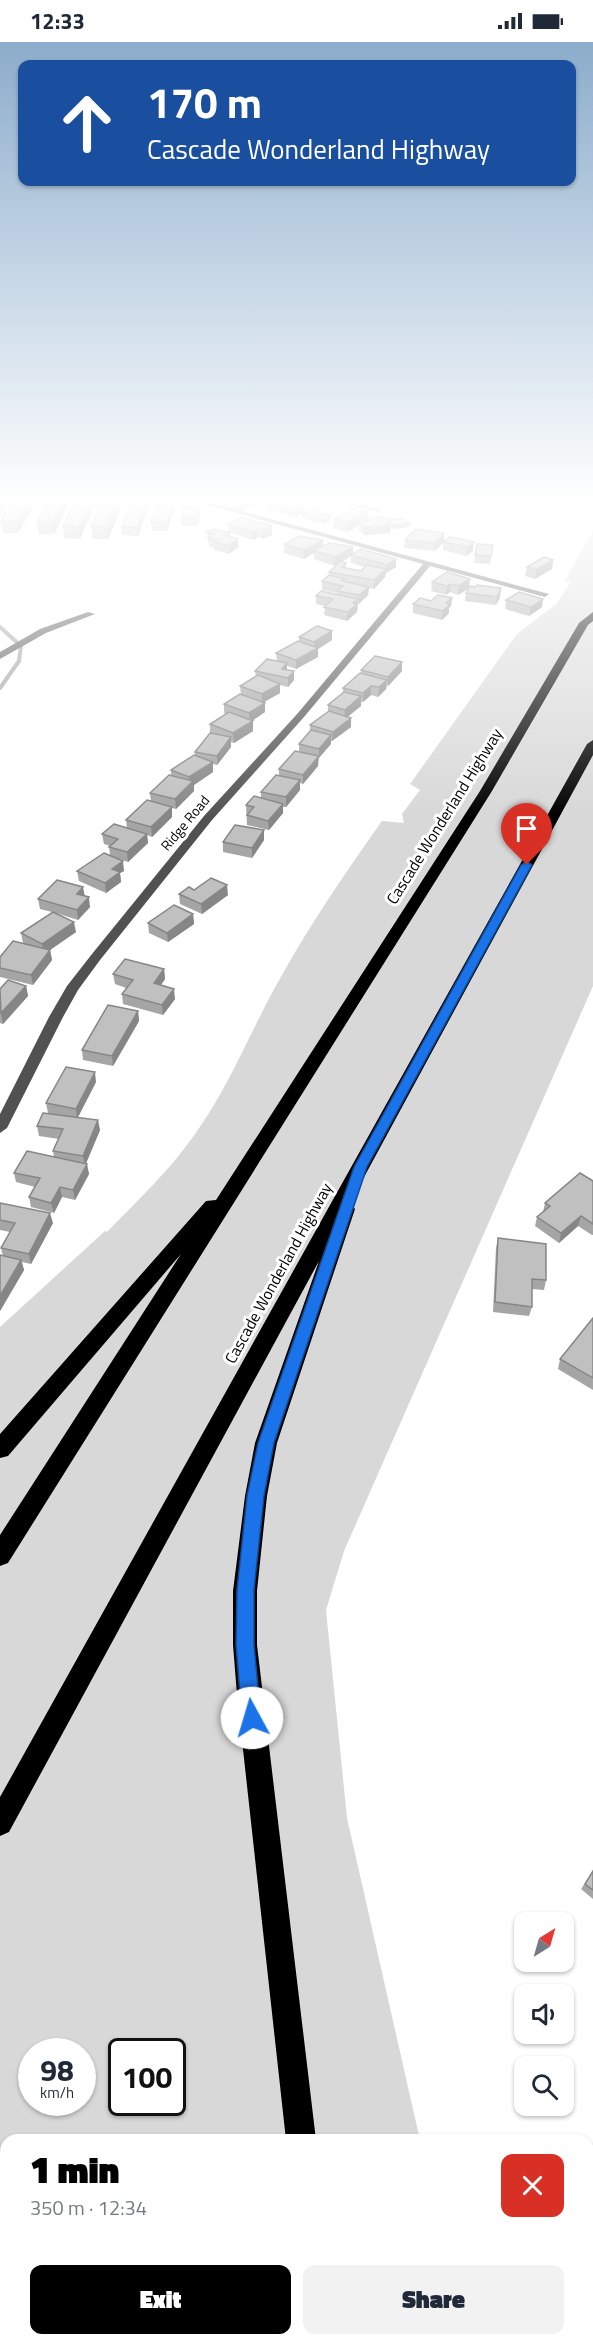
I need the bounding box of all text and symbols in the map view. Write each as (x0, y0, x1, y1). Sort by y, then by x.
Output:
text: 12:33 (30, 4, 85, 38)
text: 170 m (147, 70, 262, 134)
icon: ahead (48, 84, 126, 162)
text: Cascade Wonderland Highway (147, 128, 490, 169)
street label: Cascade Wonderland Highway (380, 723, 508, 909)
street label: Ridge Road (155, 790, 214, 855)
pin (501, 803, 552, 865)
icon: arrive (510, 812, 543, 845)
street label: Cascade Wonderland Highway (218, 1178, 338, 1368)
position arrow (220, 1686, 284, 1750)
north arrow (514, 1912, 574, 1972)
map controls (514, 1912, 574, 2116)
button: sound (514, 1984, 574, 2044)
speed limit sign: 100 (108, 2038, 186, 2116)
text: 98 (40, 2047, 74, 2093)
button: search (514, 2056, 574, 2116)
text: km/h (40, 2081, 74, 2104)
text: 1 min (30, 2142, 119, 2197)
button: close (501, 2154, 564, 2217)
text: 350 m · 12:34 (30, 2192, 147, 2223)
button: Exit (30, 2265, 291, 2334)
button: Share (303, 2265, 564, 2334)

